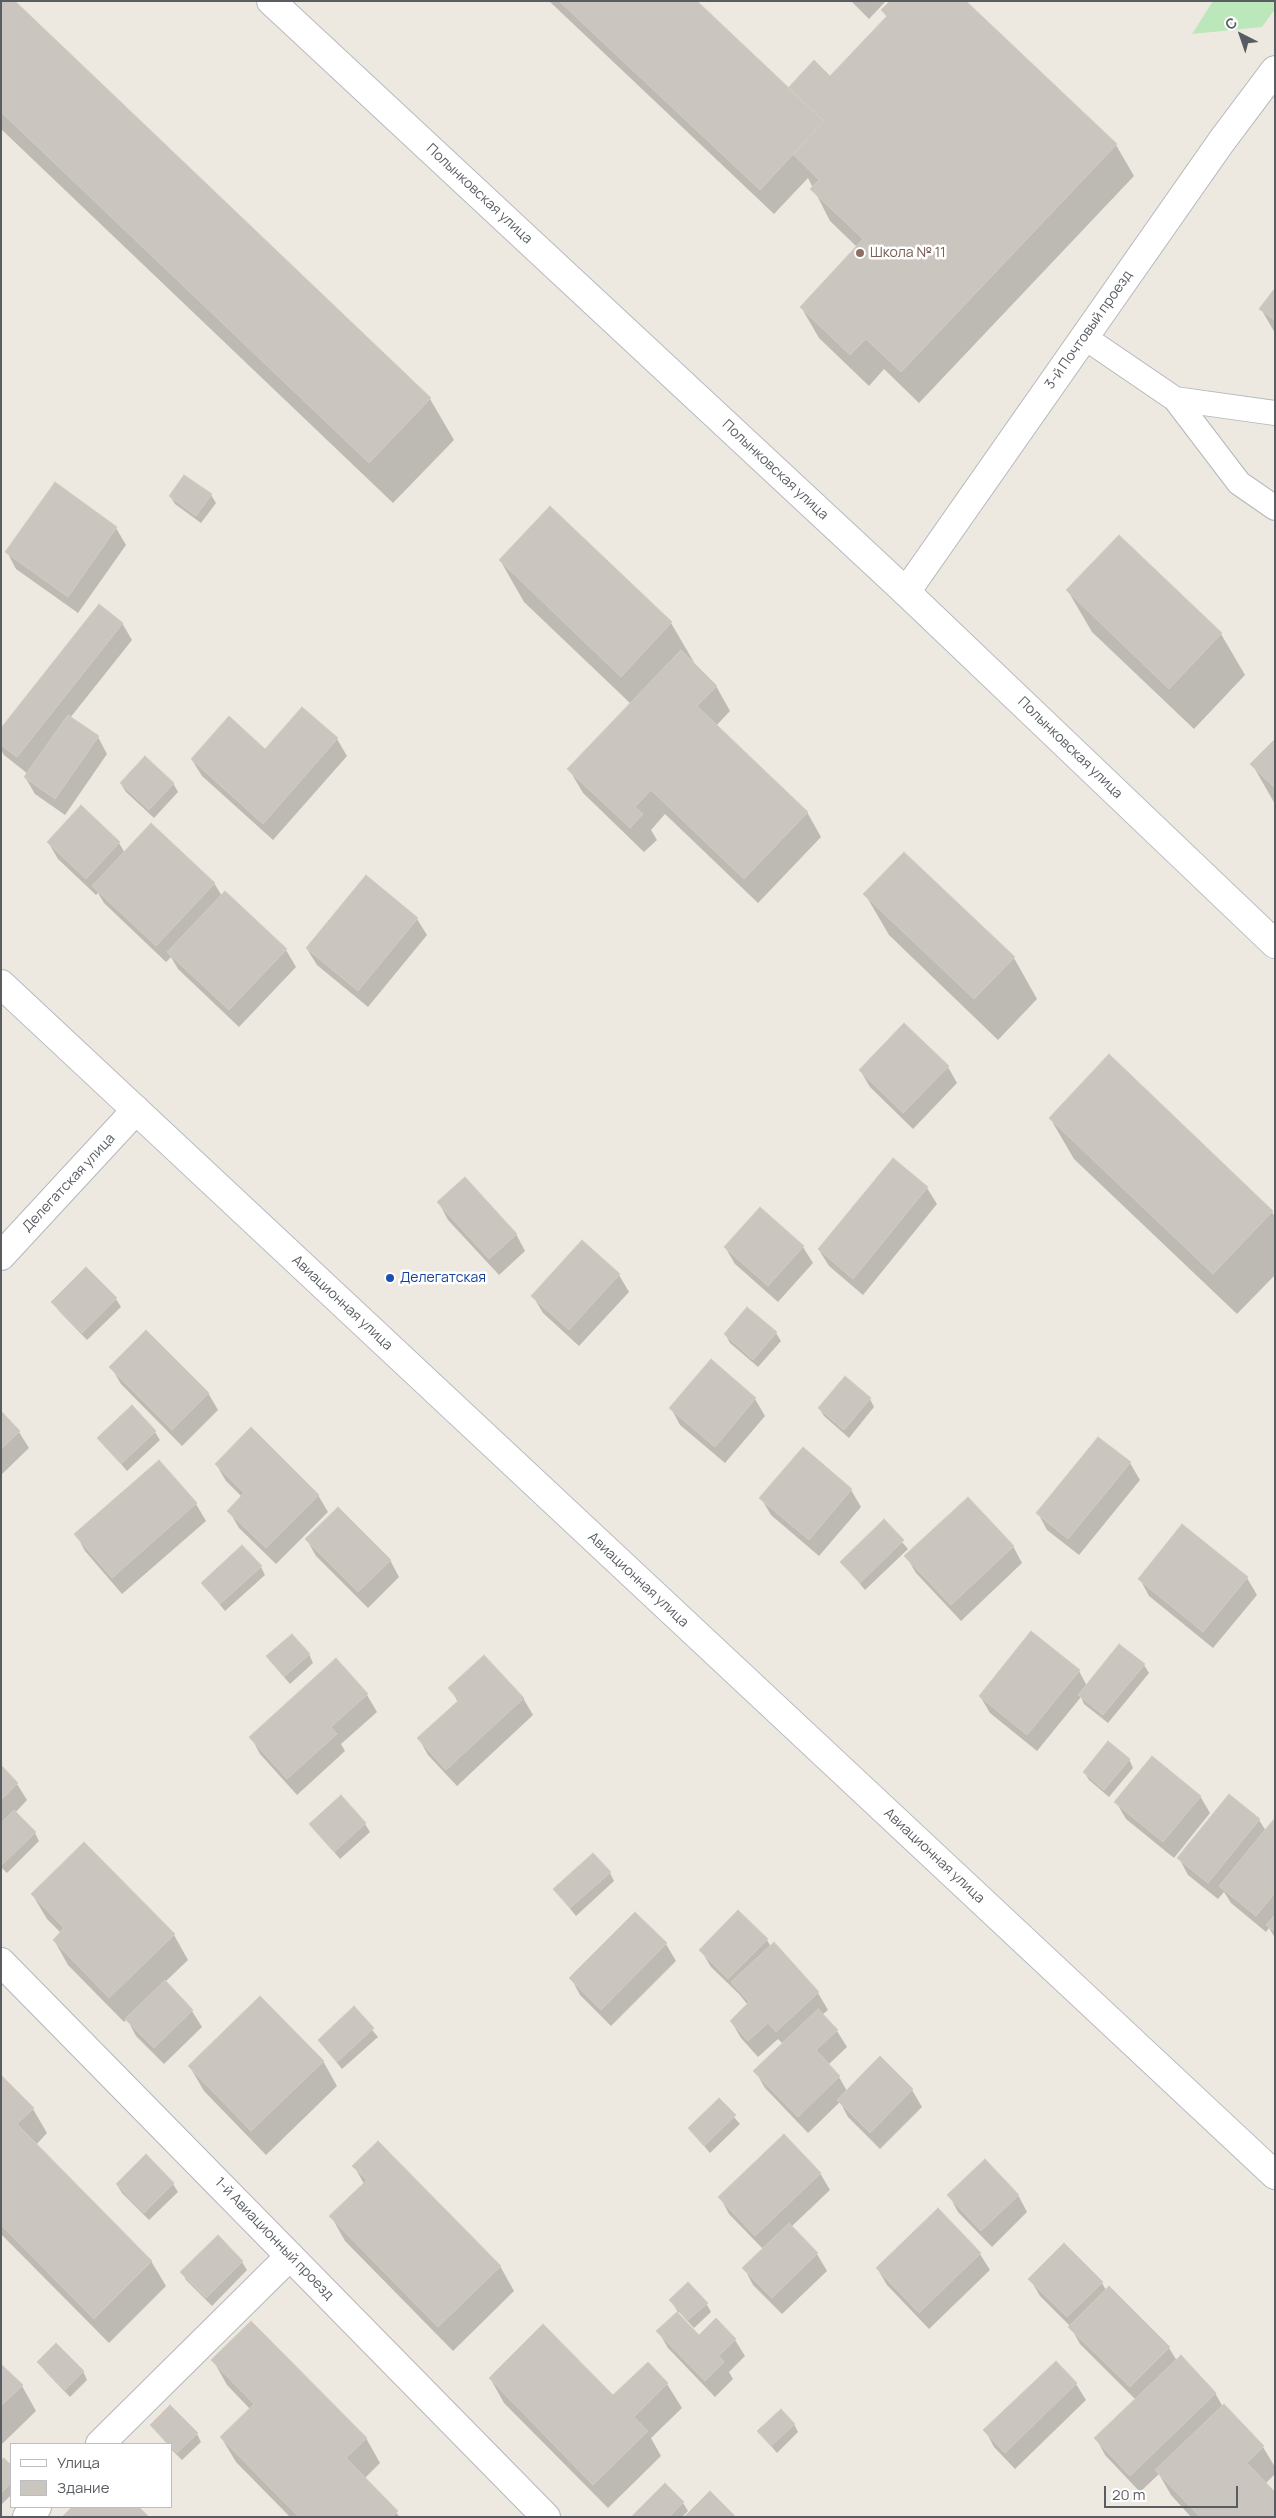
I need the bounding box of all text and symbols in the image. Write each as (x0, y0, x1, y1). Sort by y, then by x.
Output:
north arrow (1216, 10, 1266, 60)
text: С (1221, 13, 1241, 34)
street label: Полынковская улица (423, 141, 535, 247)
place label: Школа № 11 (870, 245, 946, 261)
marker: Школа № 11 (854, 247, 866, 259)
street label: 3-й Почтовый проезд (1042, 268, 1136, 392)
street label: Полынковская улица (719, 417, 831, 523)
street label: Полынковская улица (1014, 694, 1126, 802)
street label: Делегатская улица (19, 1130, 119, 1236)
street label: Авиационная улица (288, 1252, 396, 1354)
place label: Делегатская (400, 1270, 486, 1286)
marker: Делегатская (384, 1272, 396, 1284)
street label: Авиационная улица (584, 1529, 692, 1631)
street label: Авиационная улица (880, 1805, 988, 1907)
street label: 1-й Авиационный проезд (211, 2174, 337, 2304)
legend (10, 2443, 172, 2508)
text: Улица (57, 2452, 100, 2473)
scale bar (1106, 2476, 1240, 2508)
text: Здание (57, 2477, 109, 2498)
text: 20 m (1112, 2484, 1145, 2505)

